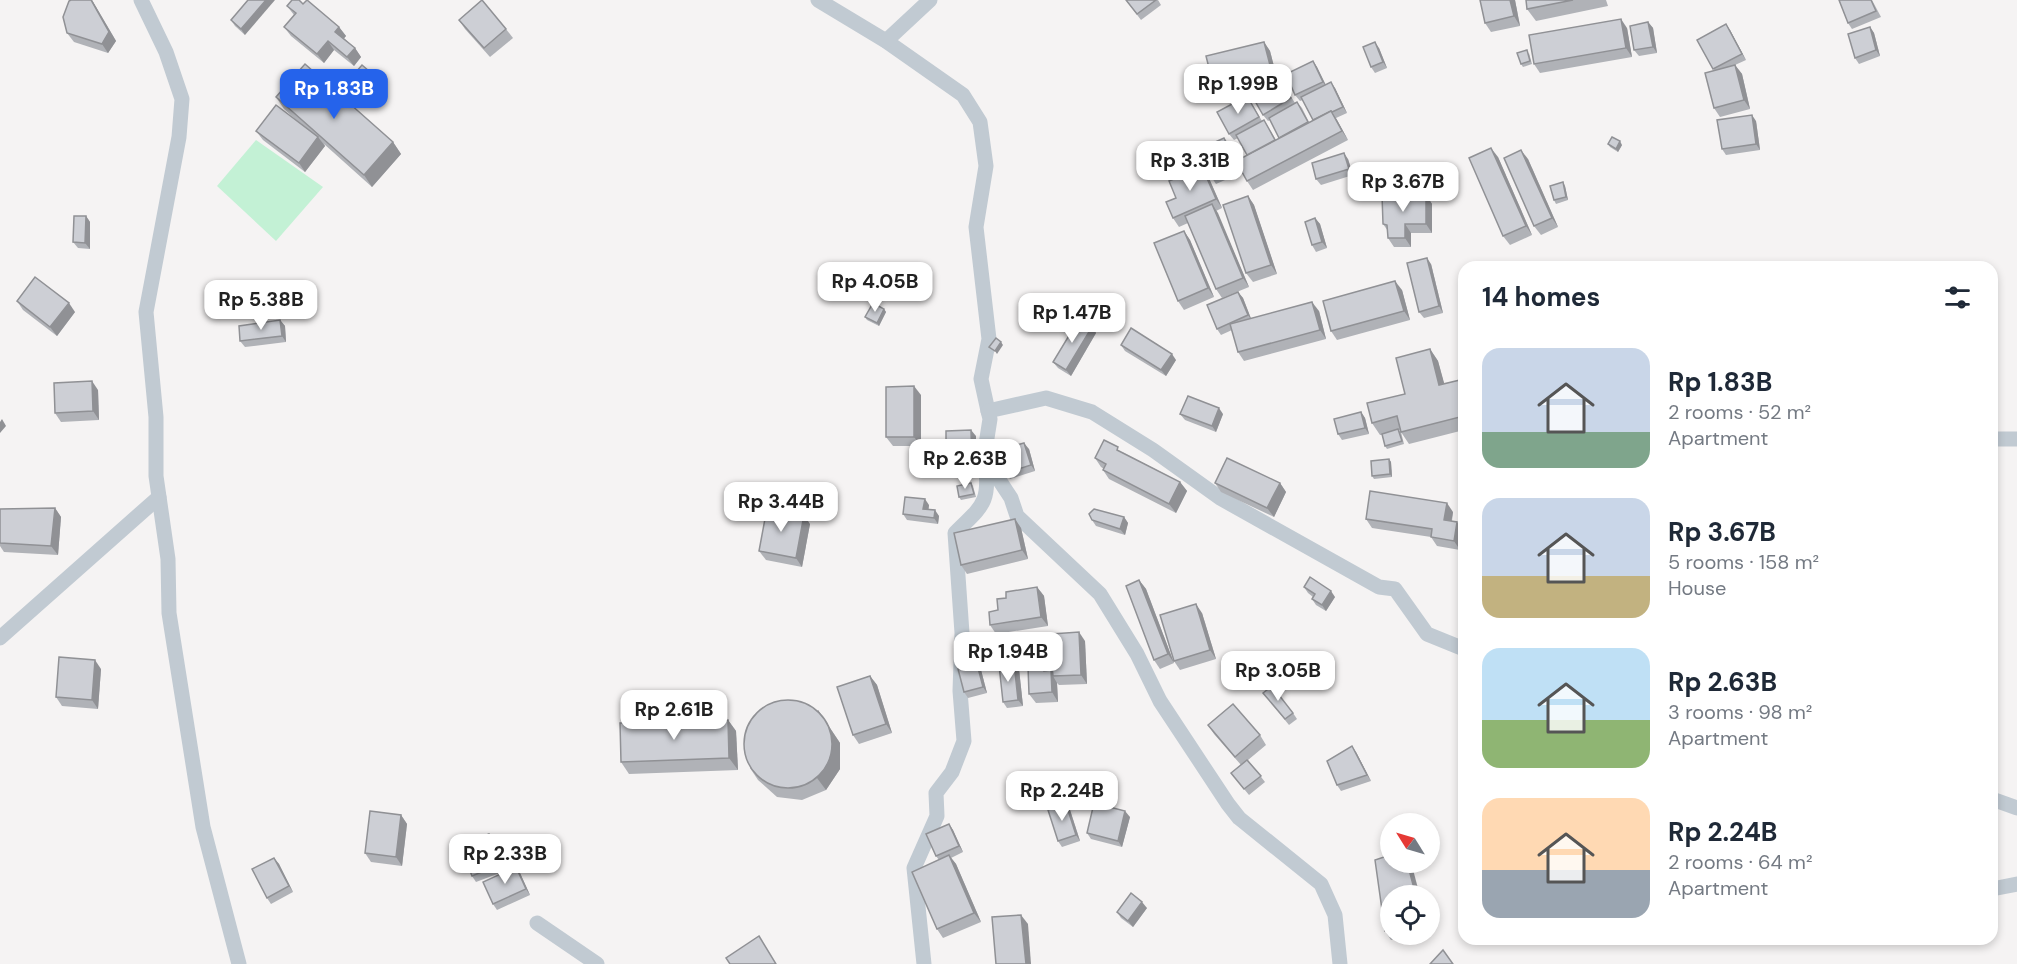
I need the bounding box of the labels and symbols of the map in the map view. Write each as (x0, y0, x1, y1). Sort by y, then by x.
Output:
pin: Rp 1.99B (1176, 64, 1300, 115)
pin: Rp 1.83B (272, 69, 396, 120)
pin: Rp 3.31B (1128, 141, 1252, 192)
pin: Rp 3.67B (1341, 162, 1465, 213)
pin: Rp 4.05B (813, 262, 937, 313)
pin: Rp 5.38B (199, 280, 323, 331)
pin: Rp 1.47B (1010, 293, 1134, 344)
pin: Rp 2.63B (903, 439, 1027, 490)
pin: Rp 3.44B (719, 482, 843, 533)
pin: Rp 1.94B (946, 632, 1070, 683)
pin: Rp 3.05B (1216, 651, 1340, 702)
pin: Rp 2.61B (612, 690, 736, 741)
pin: Rp 2.24B (1000, 771, 1124, 822)
north arrow (1380, 813, 1440, 873)
pin: Rp 2.33B (443, 834, 567, 885)

